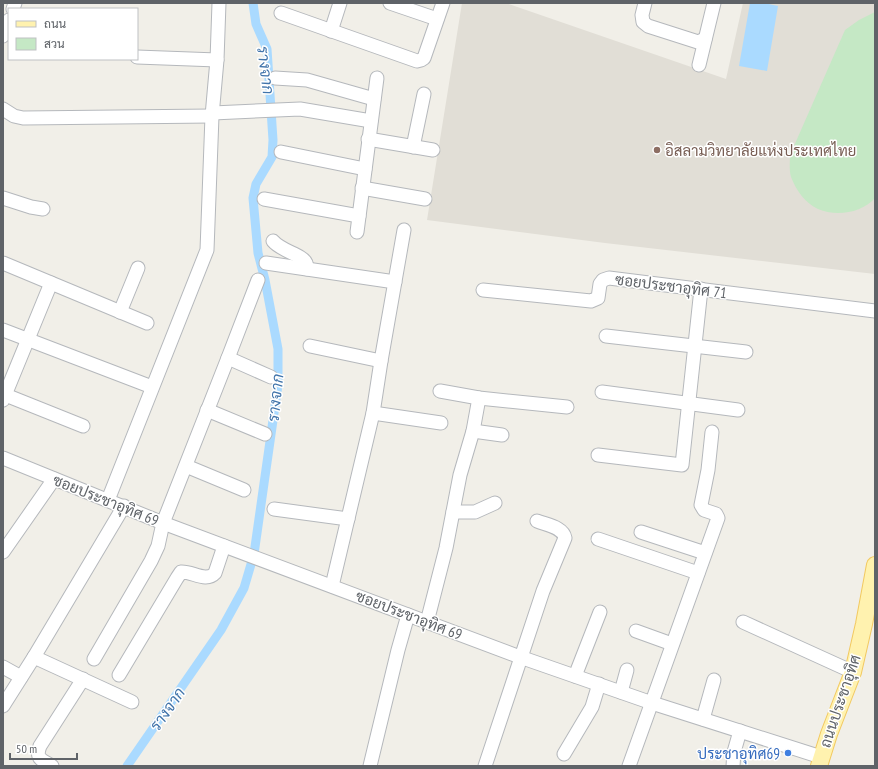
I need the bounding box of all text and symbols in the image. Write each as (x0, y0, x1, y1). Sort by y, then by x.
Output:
legend (8, 8, 138, 60)
text: ถนน (44, 16, 67, 31)
text: สวน (44, 36, 65, 51)
water label: รางจาก (253, 45, 279, 95)
place label: อิสลามวิทยาลัยแห่งประเทศไทย (665, 141, 856, 160)
marker: อิสลามวิทยาลัยแห่งประเทศไทย (652, 145, 662, 155)
street label: ซอยประชาอุทิศ 71 (614, 270, 728, 304)
water label: รางจาก (263, 373, 287, 423)
street label: ซอยประชาอุทิศ 69 (50, 470, 162, 532)
street label: ซอยประชาอุทิศ 69 (352, 586, 465, 646)
street label: ถนนประชาอุทิศ (815, 652, 867, 751)
water label: รางจาก (145, 683, 189, 735)
scale bar (10, 735, 77, 761)
text: 50 m (16, 741, 37, 756)
place label: ประชาอุทิศ69 (697, 744, 780, 765)
marker: ประชาอุทิศ69 (783, 748, 793, 758)

